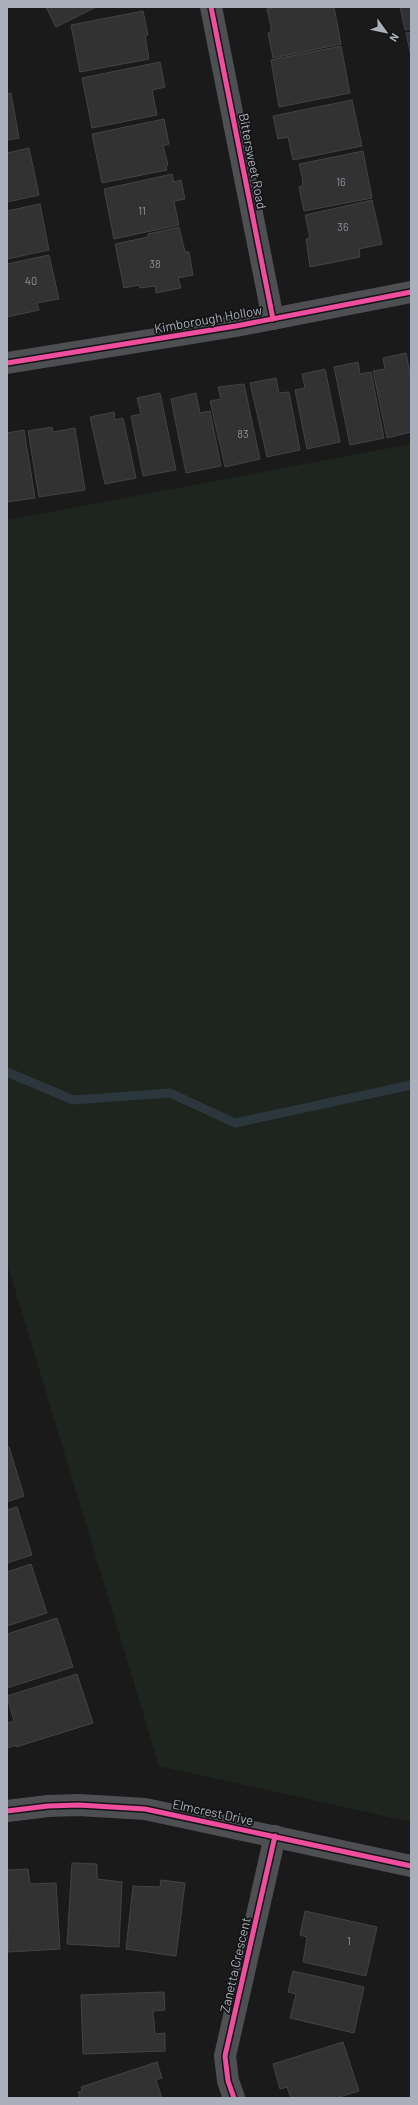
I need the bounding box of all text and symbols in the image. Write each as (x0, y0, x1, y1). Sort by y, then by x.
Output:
north arrow (366, 12, 406, 52)
text: N (387, 31, 402, 44)
street label: Bittersweet Road (236, 112, 270, 210)
house number: 16 (336, 175, 346, 188)
house number: 11 (138, 204, 146, 217)
house number: 36 (337, 220, 349, 233)
house number: 38 (149, 257, 161, 270)
house number: 40 (25, 274, 37, 287)
street label: Kimborough Hollow (153, 302, 263, 336)
house number: 83 (237, 427, 249, 440)
street label: Elmcrest Drive (171, 1796, 255, 1828)
street label: Zanetta Crescent (216, 1916, 254, 2014)
house number: 1 (347, 1934, 351, 1947)

